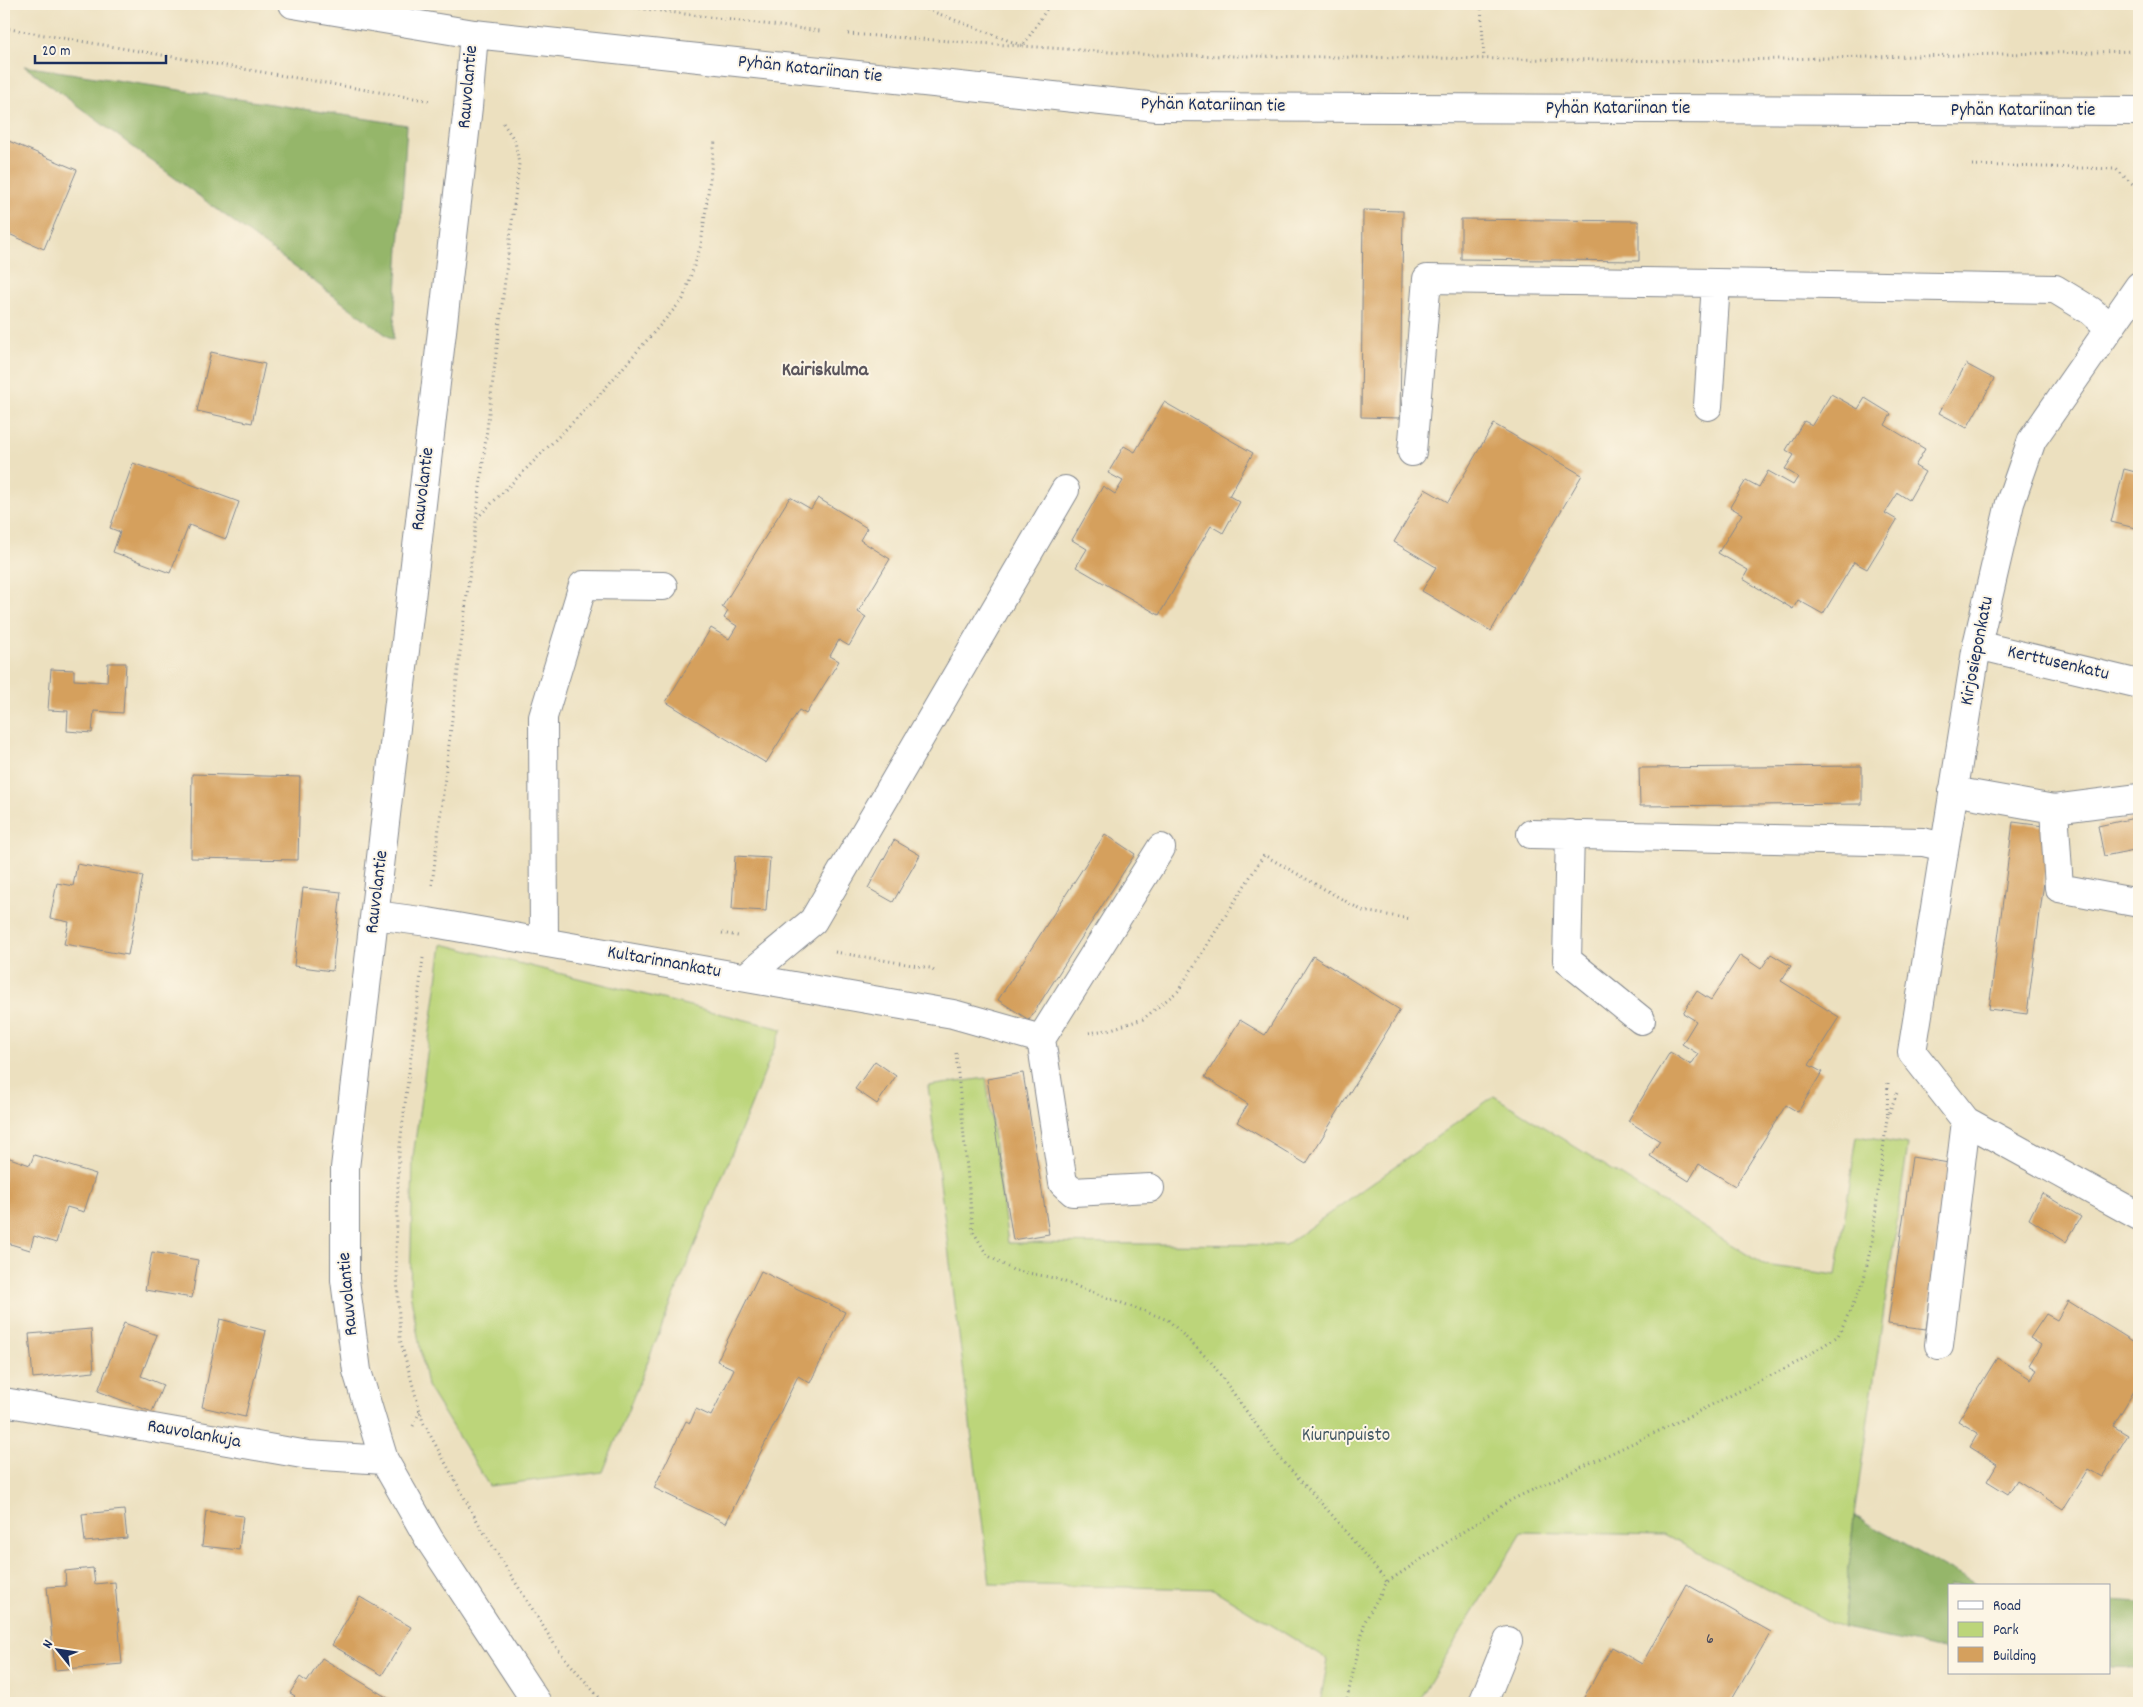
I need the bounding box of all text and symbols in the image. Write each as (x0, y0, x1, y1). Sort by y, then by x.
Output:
scale bar (35, 32, 166, 64)
text: 20 m (42, 41, 70, 63)
street label: Rauvolantie (452, 44, 486, 130)
street label: Pyhän Katariinan tie (737, 49, 883, 91)
street label: Pyhän Katariinan tie (1140, 91, 1286, 121)
street label: Pyhän Katariinan tie (1546, 96, 1690, 123)
street label: Pyhän Katariinan tie (1951, 98, 2095, 125)
district label: Kairiskulma (782, 357, 869, 385)
street label: Rauvolantie (405, 446, 443, 532)
street label: Kirjosieponkatu (1954, 594, 2002, 708)
street label: Kerttusenkatu (2005, 639, 2111, 689)
street label: Rauvolantie (359, 849, 397, 935)
street label: Kultarinnankatu (605, 940, 723, 986)
street label: Rauvolantie (332, 1251, 366, 1337)
street label: Rauvolankuja (145, 1413, 244, 1457)
park label: Kiurunpuisto (1302, 1423, 1390, 1450)
legend (1948, 1584, 2110, 1674)
text: Road (1993, 1596, 2021, 1618)
text: Park (1993, 1620, 2019, 1642)
north arrow (32, 1624, 82, 1674)
house number: 6 (1706, 1628, 1714, 1651)
text: N (38, 1636, 59, 1652)
text: Building (1993, 1646, 2036, 1668)

